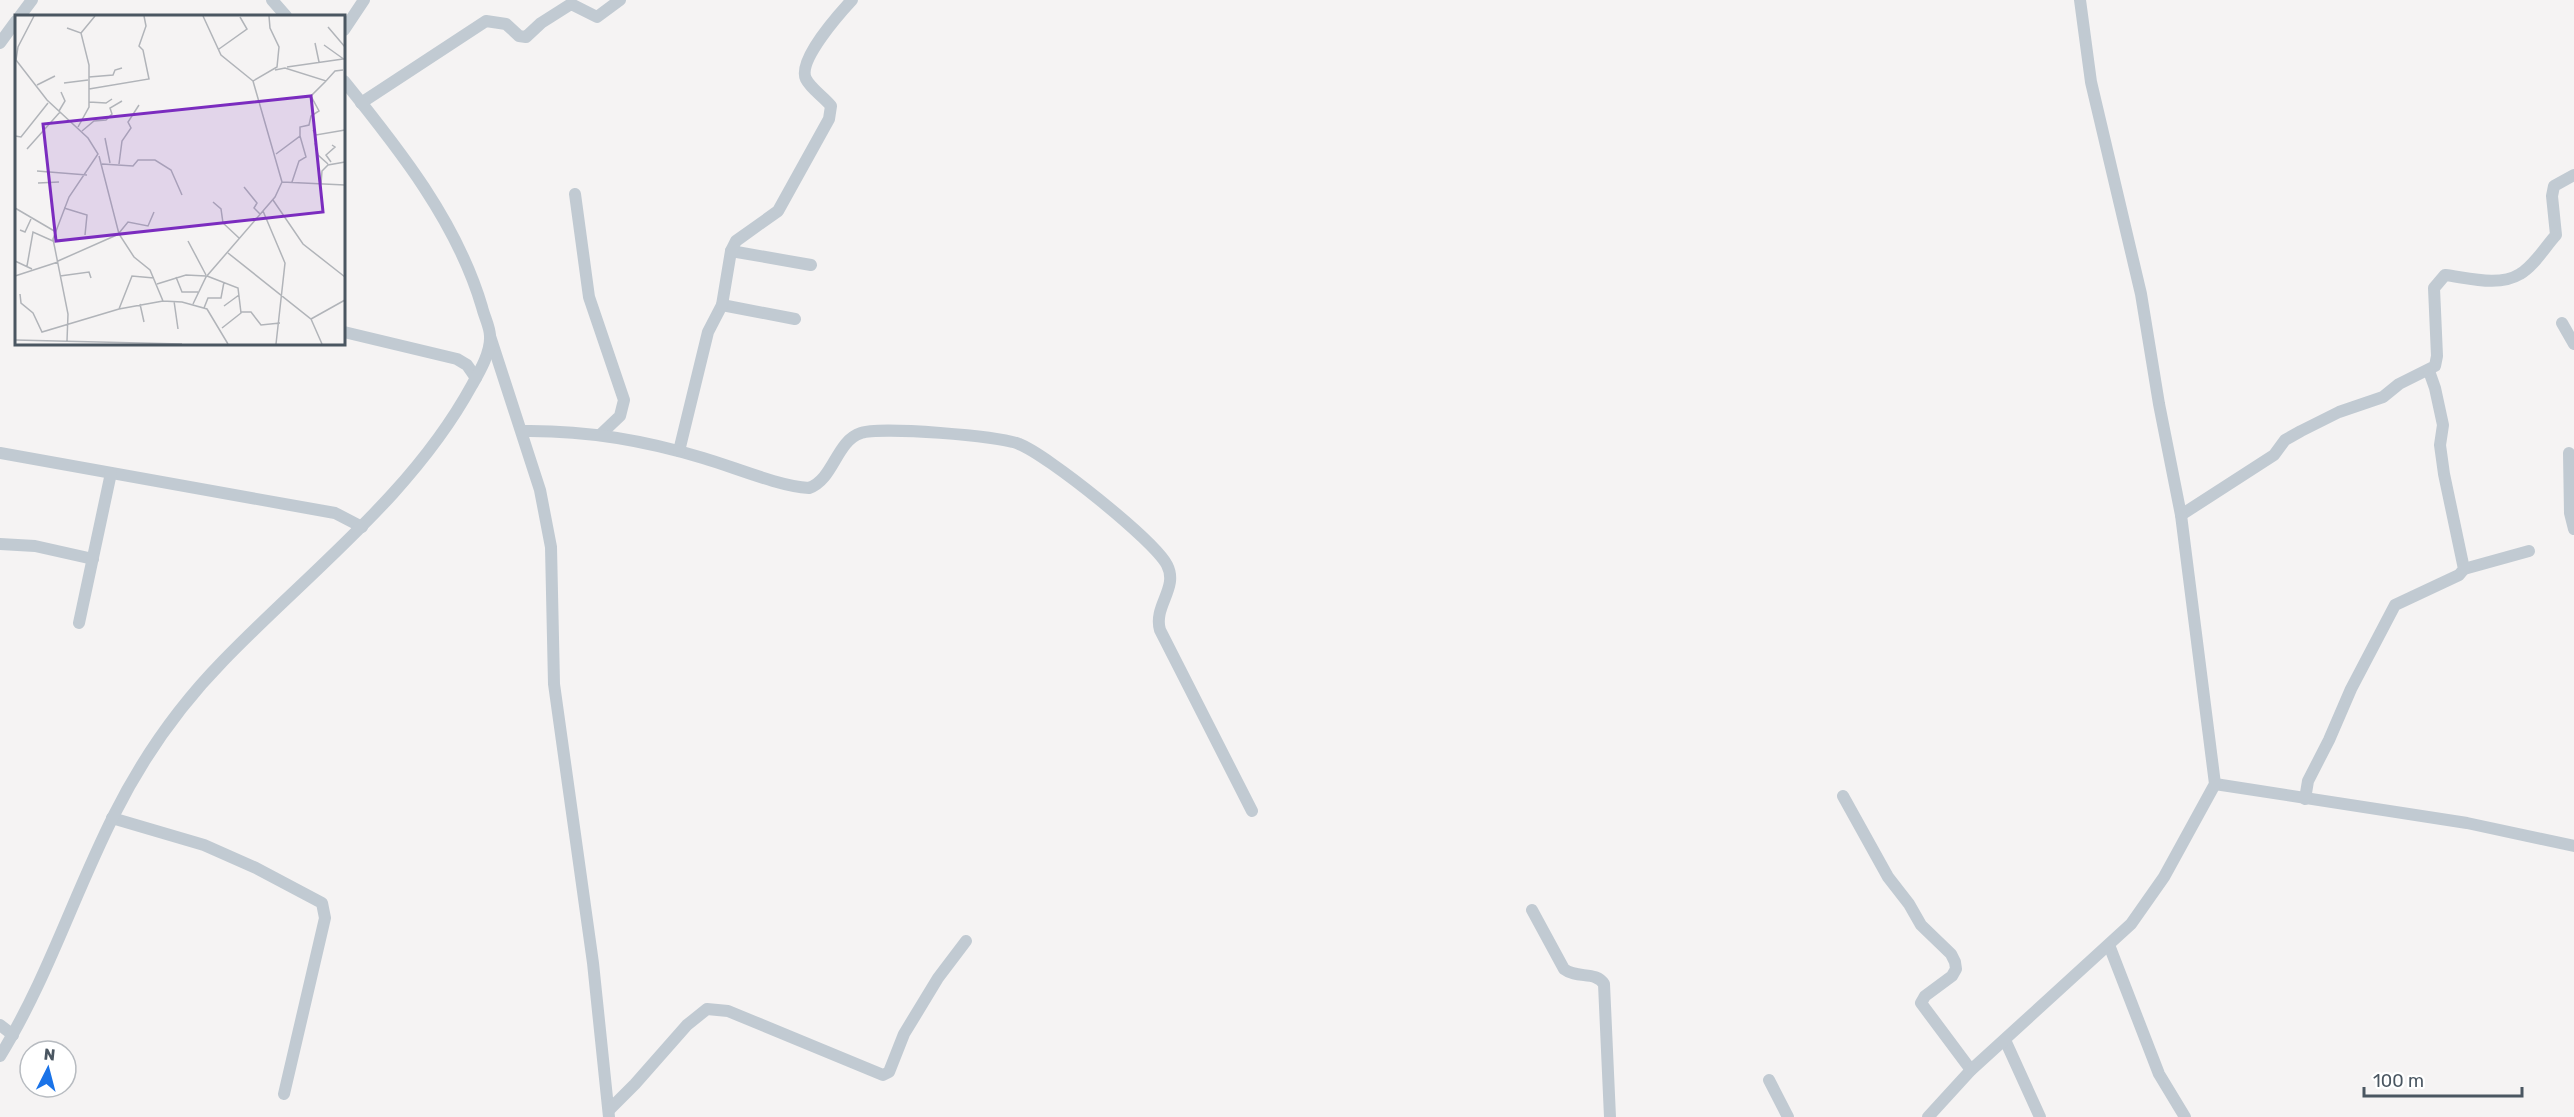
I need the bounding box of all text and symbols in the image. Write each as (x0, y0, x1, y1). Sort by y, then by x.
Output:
inset map (15, 15, 345, 345)
north arrow (18, 1039, 78, 1099)
text: N (43, 1045, 56, 1065)
scale bar (2364, 1060, 2522, 1098)
text: 100 m (2373, 1070, 2424, 1092)

